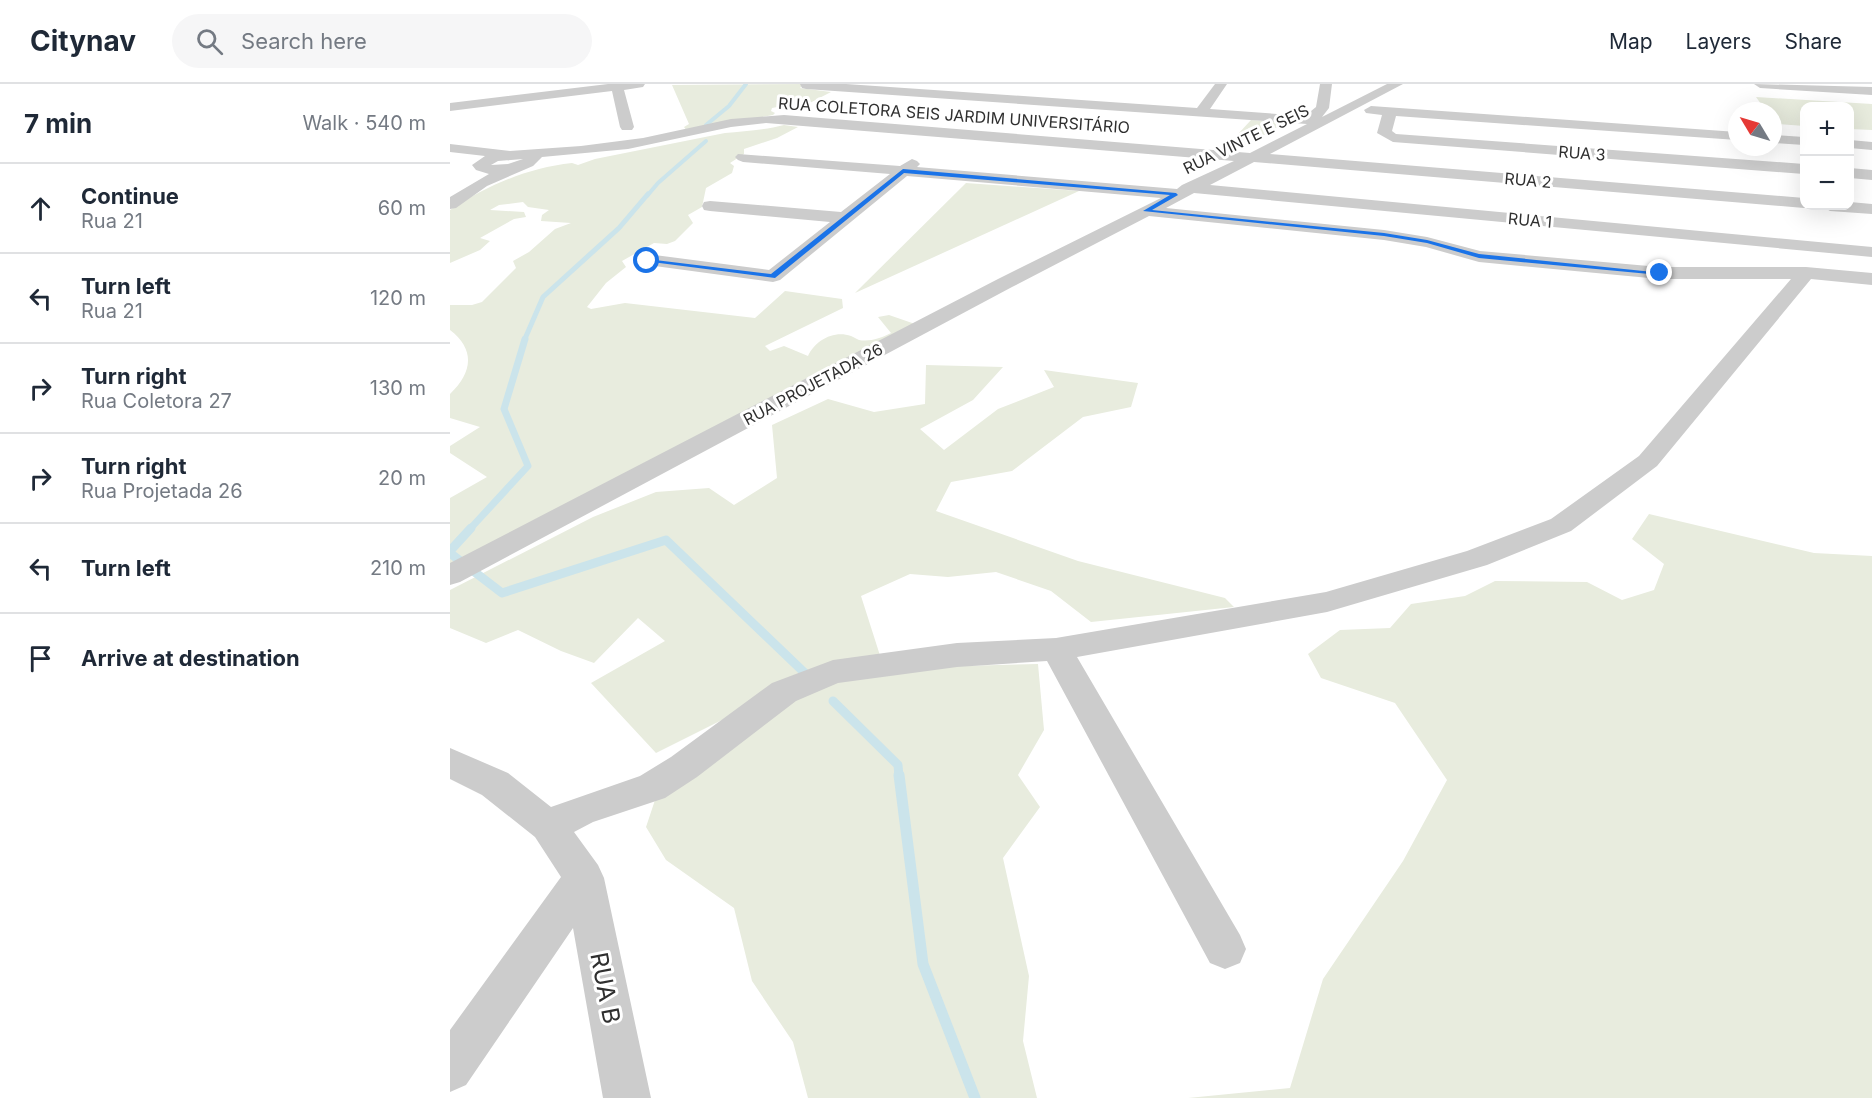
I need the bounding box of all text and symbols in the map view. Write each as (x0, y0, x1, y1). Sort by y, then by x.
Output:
search box (172, 14, 592, 68)
text: Citynav (30, 24, 136, 58)
icon: search (193, 25, 226, 58)
text: Search here (241, 28, 367, 54)
text: Map (1609, 29, 1653, 54)
text: Layers (1686, 29, 1752, 54)
text: Share (1785, 29, 1842, 54)
street label: RUA COLETORA SEIS JARDIM UNIVERSITÁRIO (778, 93, 1130, 137)
street label: RUA VINTE E SEIS (1180, 100, 1312, 178)
north arrow (1728, 102, 1782, 156)
map controls (1800, 102, 1854, 210)
button: + (1800, 102, 1854, 156)
text: 7 min (24, 108, 92, 139)
text: Walk · 540 m (302, 111, 426, 135)
street label: RUA 3 (1558, 141, 1606, 165)
button: − (1800, 156, 1854, 210)
street label: RUA 2 (1504, 168, 1552, 192)
text: Continue (81, 183, 179, 209)
icon: ahead (24, 192, 57, 225)
text: 60 m (378, 196, 426, 220)
street label: RUA 1 (1507, 208, 1553, 232)
text: Rua 21 (81, 209, 143, 233)
route start (633, 247, 659, 273)
route end (1646, 259, 1672, 285)
text: Turn left (81, 273, 171, 299)
icon: left (24, 282, 57, 315)
text: 120 m (370, 286, 426, 310)
text: Rua 21 (81, 299, 143, 323)
street label: RUA PROJETADA 26 (740, 339, 886, 429)
text: Turn right (81, 363, 187, 389)
icon: right (24, 372, 57, 405)
text: 130 m (370, 376, 426, 400)
text: Rua Coletora 27 (81, 389, 232, 413)
text: Turn right (81, 453, 187, 479)
icon: right (24, 462, 57, 495)
text: 20 m (378, 466, 426, 490)
text: Rua Projetada 26 (81, 479, 243, 503)
icon: left (24, 552, 57, 585)
text: Turn left (81, 555, 171, 581)
text: 210 m (370, 556, 426, 580)
icon: arrive (24, 642, 57, 675)
text: Arrive at destination (81, 645, 300, 671)
street label: RUA B (584, 950, 627, 1026)

